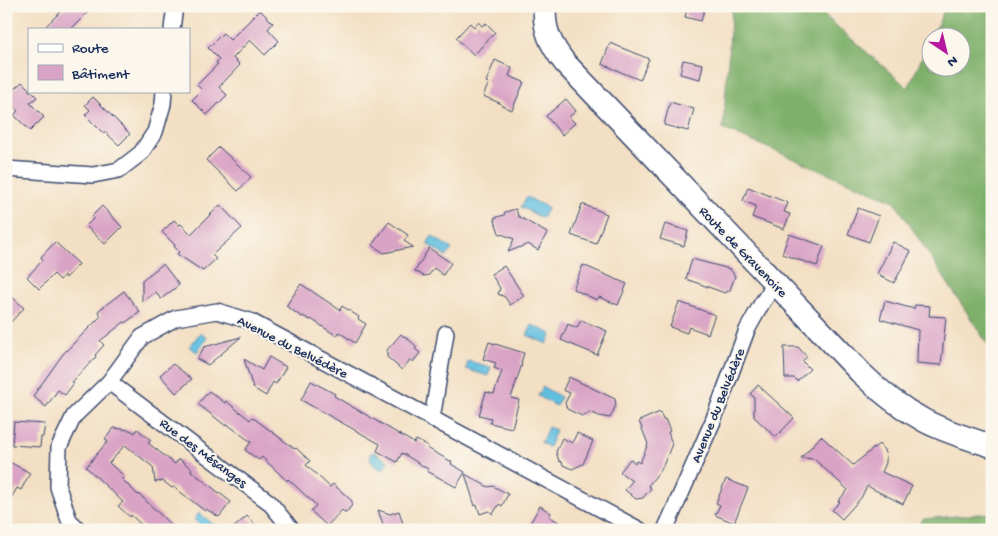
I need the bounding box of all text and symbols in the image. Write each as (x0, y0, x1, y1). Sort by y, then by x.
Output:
legend (28, 28, 190, 92)
north arrow (920, 28, 970, 78)
text: Route (72, 40, 109, 58)
text: N (943, 51, 961, 70)
text: Bâtiment (71, 66, 131, 84)
street label: Route de Gravenoire (694, 204, 791, 302)
street label: Avenue du Belvédère (234, 313, 351, 384)
street label: Avenue du Belvédère (689, 345, 750, 466)
street label: Rue des Mésanges (155, 416, 250, 493)

